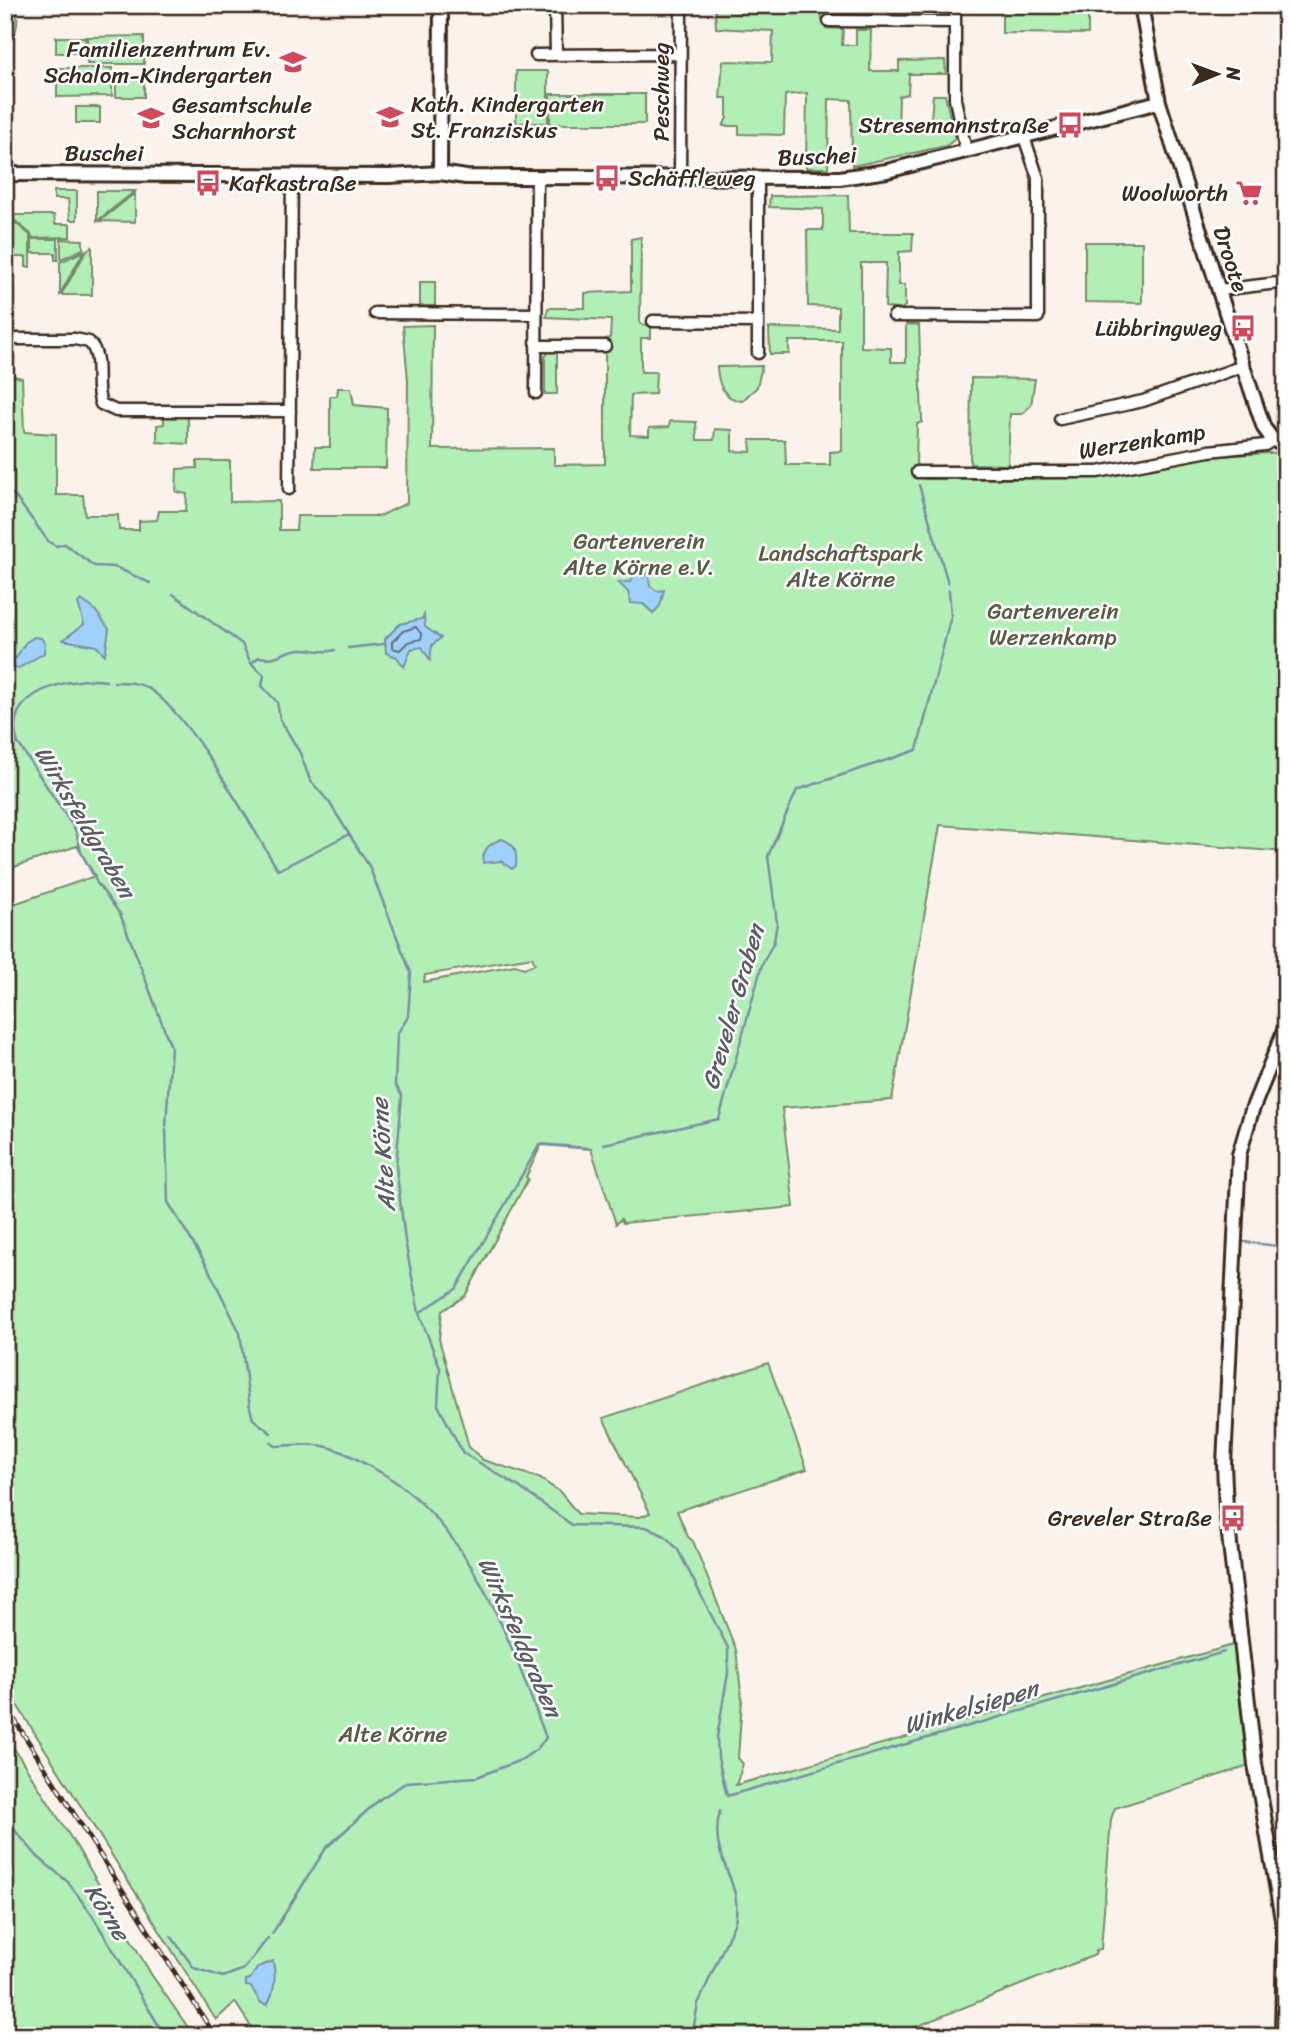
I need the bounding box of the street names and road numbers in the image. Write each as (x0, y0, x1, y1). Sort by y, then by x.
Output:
street label: Peschweg (641, 42, 682, 142)
street label: Buschei (64, 133, 144, 174)
street label: Buschei (777, 135, 858, 178)
street label: Droote (1201, 221, 1260, 298)
street label: Werzenkamp (1076, 411, 1208, 472)

